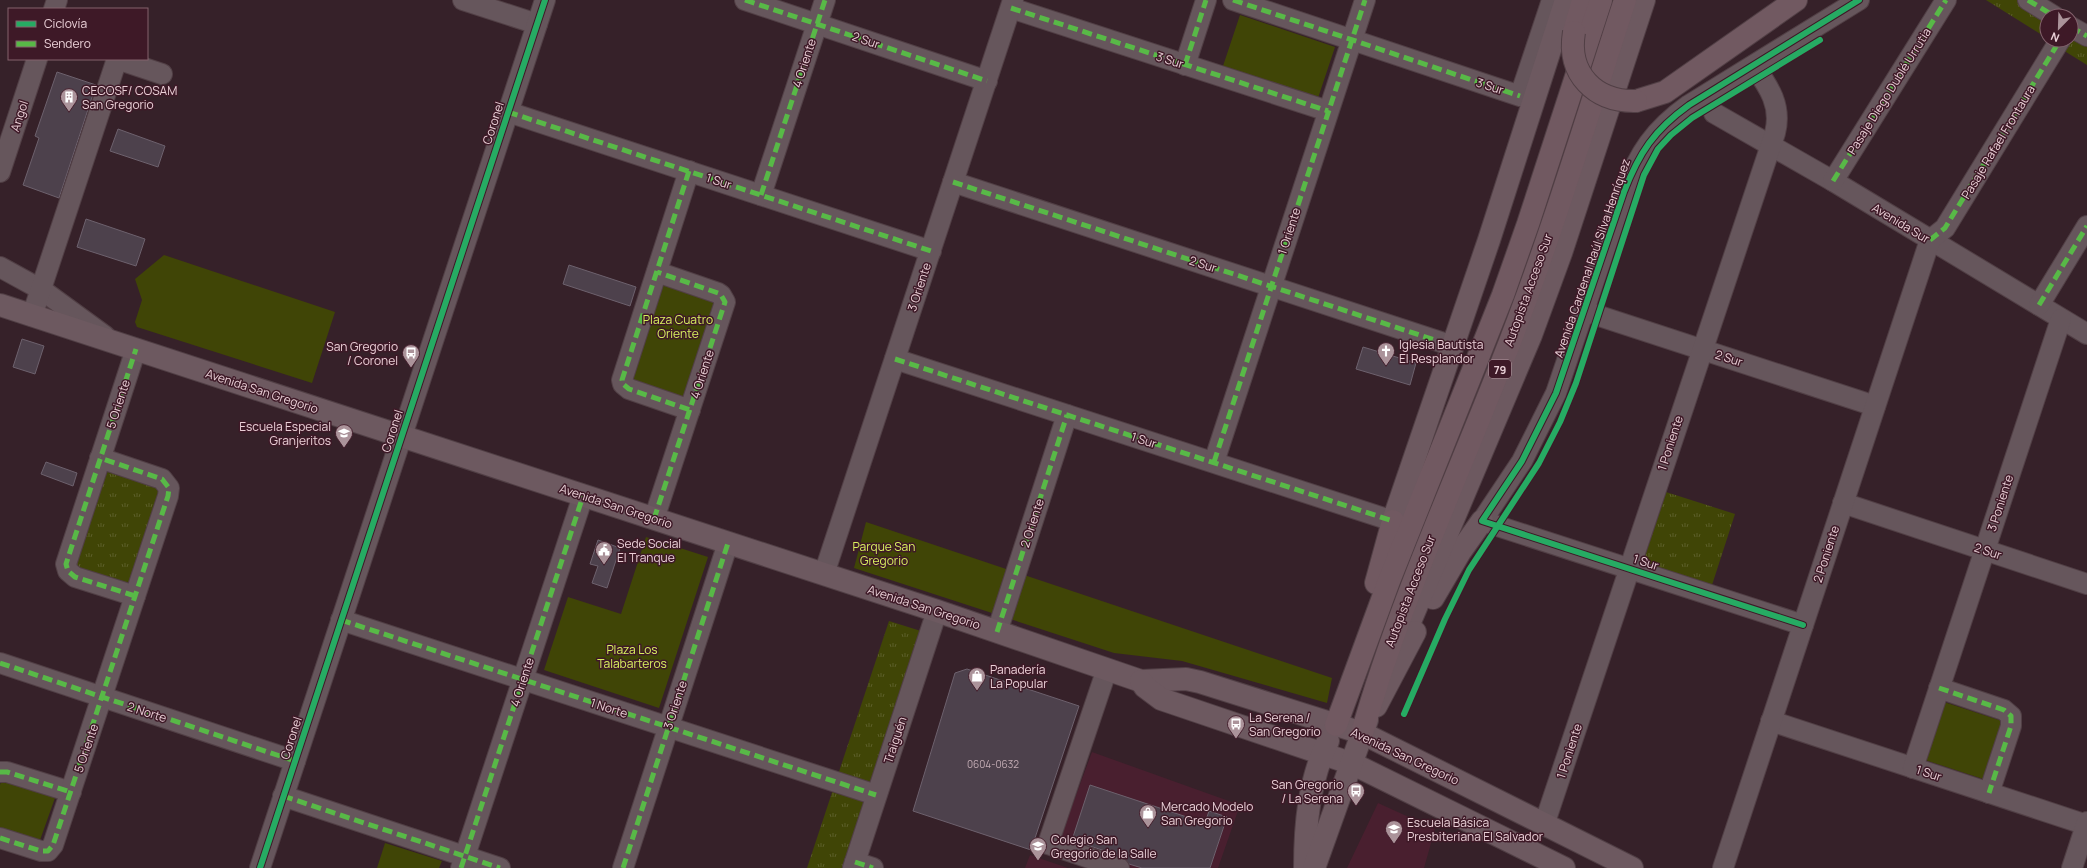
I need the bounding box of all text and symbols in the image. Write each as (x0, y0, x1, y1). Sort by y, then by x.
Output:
legend (8, 8, 148, 60)
north arrow (2039, 8, 2079, 48)
text: Ciclovía (44, 15, 87, 32)
street label: Pasaje Diego Dublé Urrutia (1843, 24, 1935, 158)
street label: 2 Sur (850, 27, 883, 53)
text: N (2048, 29, 2061, 46)
text: Sendero (44, 35, 91, 52)
street label: 4 Oriente (788, 36, 820, 90)
street label: 3 Sur (1154, 48, 1187, 73)
street label: 3 Sur (1474, 74, 1507, 99)
place label: CECOSF/ COSAM San Gregorio (82, 82, 177, 113)
street label: Pasaje Rafael Frontaura (1957, 82, 2039, 202)
building icon: CECOSF/ COSAM San Gregorio (59, 87, 79, 112)
street label: Angol (6, 98, 32, 134)
street label: Coronel (478, 99, 508, 147)
street label: Avenida Cardenal Raúl Silva Henríquez (1550, 156, 1634, 360)
street label: 1 Sur (704, 169, 735, 193)
street label: Avenida Sur (1869, 199, 1934, 247)
street label: 1 Oriente (1273, 205, 1305, 257)
street label: Autopista Acceso Sur (1500, 231, 1557, 349)
street label: 2 Sur (1187, 252, 1220, 277)
street label: 3 Oriente (903, 260, 935, 314)
park label: Plaza Cuatro Oriente (643, 311, 713, 342)
place label: Iglesia Bautista El Resplandor (1399, 336, 1483, 367)
place label: San Gregorio / Coronel (326, 338, 398, 369)
church icon: Iglesia Bautista El Resplandor (1376, 341, 1396, 366)
bus stop icon: San Gregorio / Coronel (401, 343, 421, 368)
street label: 2 Sur (1713, 346, 1746, 371)
street label: 4 Oriente (686, 347, 718, 401)
road number: 79 (1489, 360, 1511, 378)
street label: Avenida San Gregorio (203, 365, 321, 417)
street label: 5 Oriente (102, 377, 134, 431)
street label: Coronel (377, 407, 407, 455)
street label: 1 Poniente (1653, 413, 1687, 473)
place label: Escuela Especial Granjeritos (239, 418, 331, 449)
school or university icon: Escuela Especial Granjeritos (334, 423, 354, 448)
street label: 1 Sur (1129, 428, 1160, 452)
street label: 3 Poniente (1983, 472, 2017, 534)
street label: Avenida San Gregorio (557, 480, 675, 532)
street label: 2 Oriente (1016, 496, 1048, 550)
street label: 2 Poniente (1809, 523, 1843, 585)
street label: Autopista Acceso Sur (1381, 532, 1439, 649)
place label: Sede Social El Tranque (617, 535, 681, 566)
park label: Parque San Gregorio (853, 538, 915, 569)
street label: 2 Sur (1972, 539, 2005, 564)
public building icon: Sede Social El Tranque (594, 540, 614, 565)
street label: 1 Sur (1631, 550, 1662, 574)
street label: Avenida San Gregorio (865, 581, 983, 633)
park label: Plaza Los Talabarteros (597, 641, 667, 672)
street label: 4 Oriente (506, 655, 538, 709)
place label: Panadería La Popular (990, 661, 1048, 692)
shop icon: Panadería La Popular (967, 666, 987, 691)
street label: 3 Oriente (659, 678, 691, 732)
street label: 1 Norte (588, 694, 630, 722)
street label: 2 Norte (125, 698, 169, 726)
place label: La Serena / San Gregorio (1249, 709, 1321, 740)
street label: Coronel (276, 714, 306, 762)
street label: Traiguén (879, 714, 911, 766)
bus stop icon: La Serena / San Gregorio (1226, 714, 1246, 739)
street label: 5 Oriente (70, 721, 102, 775)
street label: 1 Poniente (1552, 721, 1586, 781)
street label: Avenida San Gregorio (1348, 723, 1462, 789)
house number: 0604-0632 (967, 757, 1019, 771)
street label: 1 Sur (1914, 761, 1945, 785)
place label: San Gregorio / La Serena (1271, 776, 1343, 807)
bus stop icon: San Gregorio / La Serena (1346, 781, 1366, 806)
place label: Mercado Modelo San Gregorio (1161, 798, 1253, 829)
shop icon: Mercado Modelo San Gregorio (1138, 803, 1158, 828)
place label: Escuela Básica Presbiteriana El Salvador (1407, 814, 1544, 845)
school or university icon: Escuela Básica Presbiteriana El Salvador (1384, 819, 1404, 844)
place label: Colegio San Gregorio de la Salle (1051, 831, 1157, 862)
school or university icon: Colegio San Gregorio de la Salle (1028, 836, 1048, 861)

